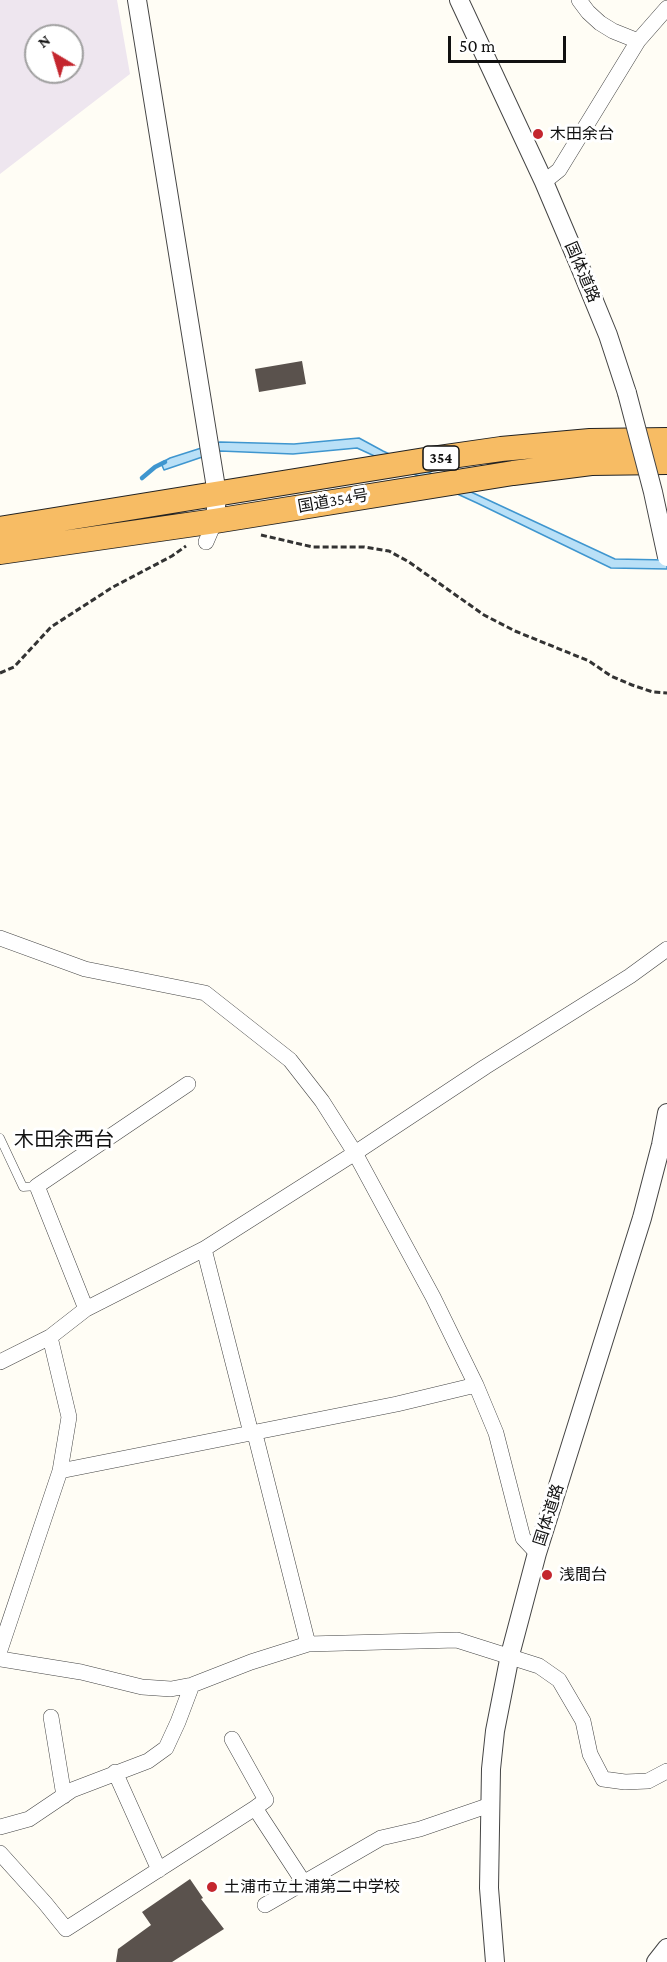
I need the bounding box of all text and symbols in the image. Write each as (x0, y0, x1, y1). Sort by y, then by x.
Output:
north arrow (24, 24, 84, 84)
scale bar (451, 24, 570, 62)
text: N (34, 31, 53, 51)
text: 50 m (459, 36, 496, 56)
place label: 木田余台 (550, 124, 614, 144)
marker: 木田余台 (531, 127, 545, 141)
street label: 国体道路 (561, 239, 603, 305)
road number: 354 (423, 446, 459, 470)
street label: 国道354号 (296, 485, 370, 517)
district label: 木田余西台 (14, 1128, 114, 1152)
street label: 国体道路 (530, 1482, 568, 1548)
place label: 浅間台 (559, 1565, 607, 1585)
marker: 浅間台 (540, 1568, 554, 1582)
place label: 土浦市立土浦第二中学校 (224, 1877, 400, 1897)
marker: 土浦市立土浦第二中学校 (205, 1880, 219, 1894)

